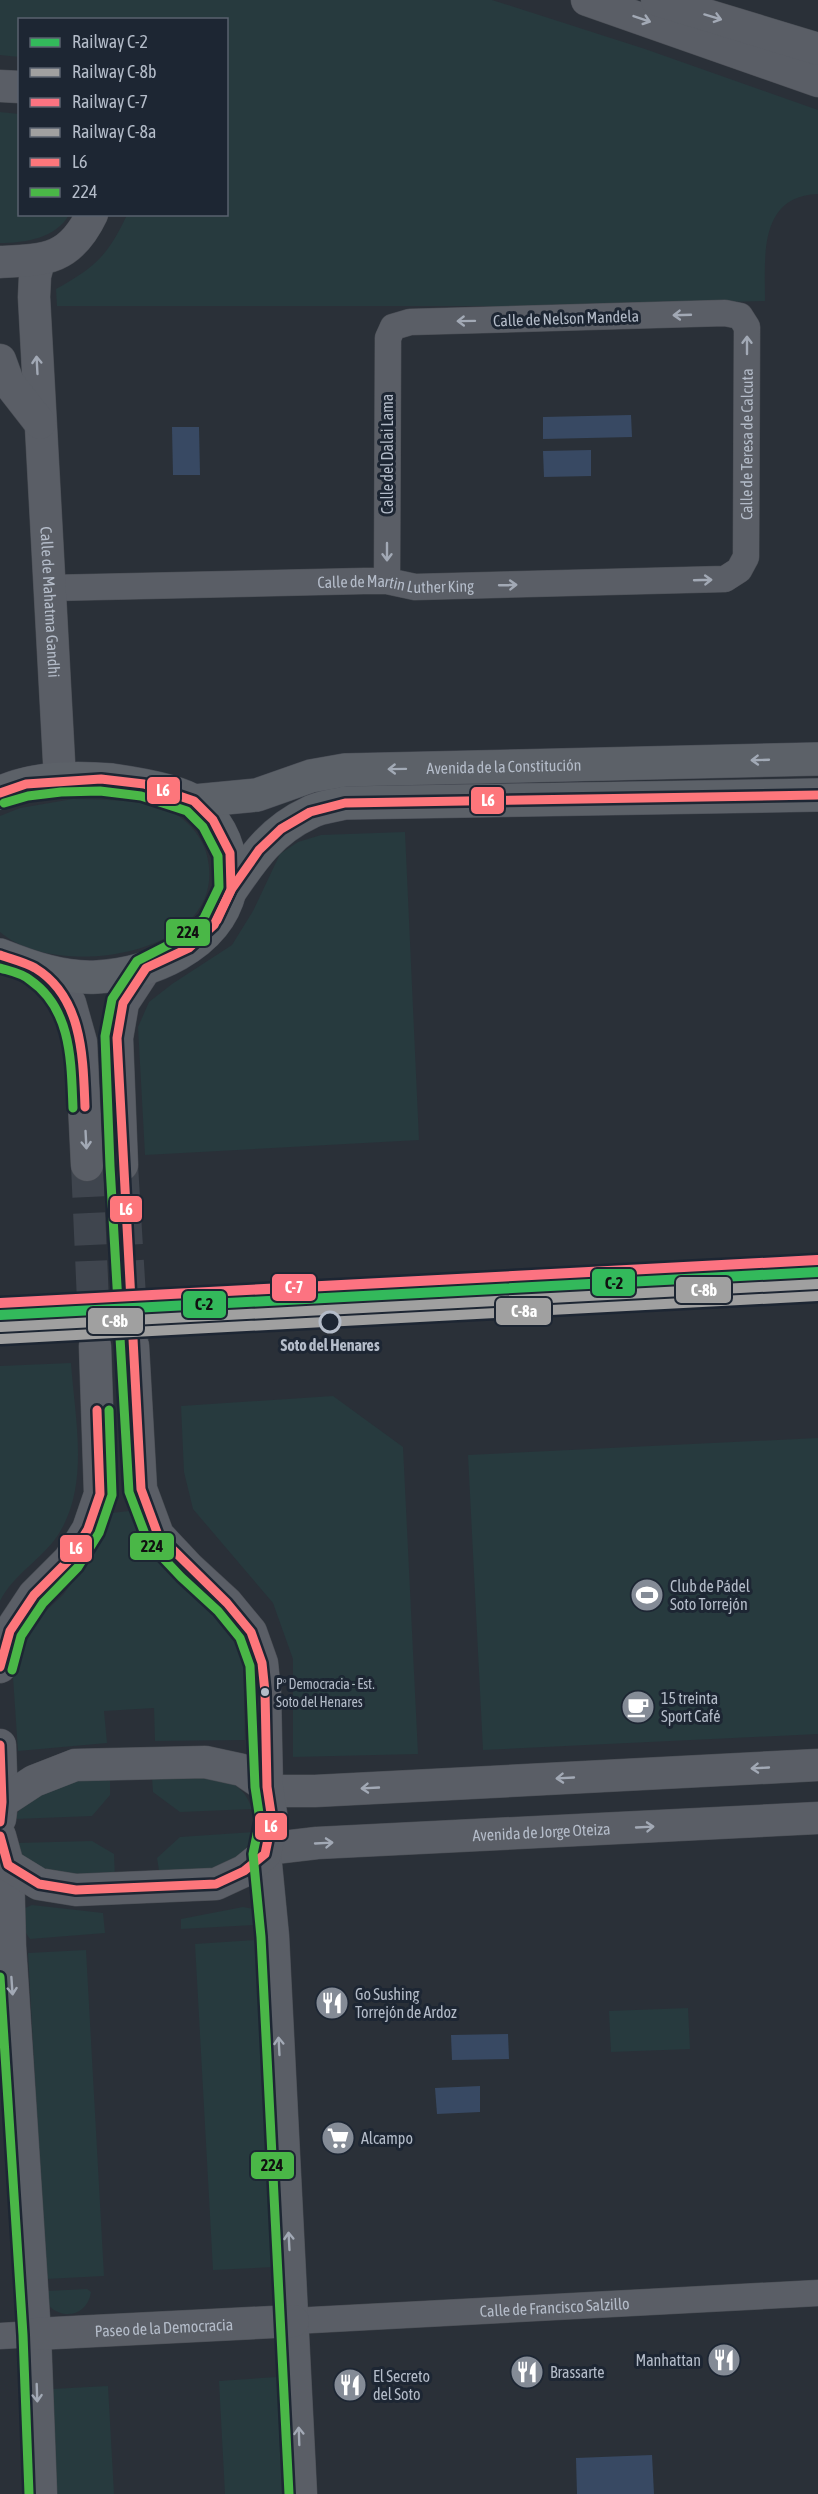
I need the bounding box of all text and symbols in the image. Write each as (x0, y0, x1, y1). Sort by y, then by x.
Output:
one-way arrow (703, 12, 722, 23)
one-way arrow (632, 15, 651, 26)
legend (18, 18, 228, 216)
text: Railway C-2 (72, 31, 148, 52)
text: Railway C-8b (72, 61, 157, 82)
text: Railway C-7 (72, 91, 148, 112)
text: Railway C-8a (72, 121, 156, 142)
text: L6 (72, 151, 87, 172)
text: 224 (72, 181, 97, 202)
street label: Calle de Nelson Mandela (493, 306, 639, 330)
one-way arrow (672, 309, 692, 320)
one-way arrow (456, 315, 476, 327)
one-way arrow (741, 336, 753, 356)
one-way arrow (32, 355, 43, 375)
street label: Calle de Teresa de Calcuta (737, 368, 756, 520)
street label: Calle del Dalai Lama (378, 394, 396, 514)
street label: Calle de Mahatma Gandhi (37, 526, 63, 678)
one-way arrow (381, 542, 393, 562)
street label: Calle de Martin Luther King (317, 572, 474, 596)
one-way arrow (692, 574, 712, 585)
one-way arrow (497, 579, 517, 591)
one-way arrow (750, 755, 770, 766)
street label: Avenida de la Constitución (426, 756, 582, 777)
one-way arrow (387, 763, 407, 774)
line badge: L6 (146, 776, 181, 805)
text: L6 (156, 781, 170, 799)
line badge: L6 (470, 786, 505, 815)
text: L6 (481, 791, 495, 809)
line badge: 224 (165, 918, 211, 947)
text: 224 (177, 923, 200, 941)
one-way arrow (81, 1130, 92, 1150)
line badge: L6 (109, 1195, 143, 1223)
text: L6 (119, 1200, 133, 1218)
line badge: C-2 (591, 1268, 636, 1297)
line badge: C-7 (271, 1273, 317, 1302)
text: C-2 (605, 1274, 623, 1292)
line badge: C-8b (675, 1276, 732, 1304)
text: C-7 (285, 1278, 303, 1296)
text: C-8b (691, 1281, 718, 1299)
line badge: C-2 (182, 1290, 227, 1319)
text: C-2 (195, 1295, 213, 1313)
line badge: C-8a (495, 1297, 552, 1326)
text: C-8a (511, 1302, 537, 1320)
line badge: C-8b (87, 1307, 144, 1335)
marker: Soto del Henares (319, 1311, 341, 1333)
text: C-8b (102, 1312, 129, 1330)
place label: Soto del Henares (280, 1336, 380, 1354)
line badge: 224 (129, 1532, 175, 1561)
line badge: L6 (59, 1534, 93, 1563)
text: 224 (141, 1537, 164, 1555)
text: L6 (69, 1539, 83, 1557)
sports icon: Club de Pádel Soto Torrejón (629, 1577, 665, 1613)
place label: Club de Pádel Soto Torrejón (670, 1577, 751, 1614)
place label: Pº Democracia - Est. Soto del Henares (276, 1676, 375, 1710)
marker: Pº Democracia - Est. Soto del Henares (259, 1686, 271, 1698)
cafe icon: 15 treinta Sport Café (620, 1689, 656, 1725)
place label: 15 treinta Sport Café (661, 1689, 721, 1726)
one-way arrow (750, 1763, 770, 1774)
one-way arrow (555, 1773, 575, 1784)
one-way arrow (361, 1783, 381, 1794)
line badge: L6 (254, 1812, 288, 1841)
text: L6 (264, 1817, 278, 1835)
street label: Avenida de Jorge Oteiza (472, 1819, 611, 1844)
one-way arrow (634, 1822, 654, 1833)
one-way arrow (314, 1837, 334, 1848)
one-way arrow (7, 1975, 18, 1995)
restaurant icon: Go Sushing Torrejón de Ardoz (314, 1985, 350, 2021)
place label: Go Sushing Torrejón de Ardoz (355, 1985, 457, 2022)
one-way arrow (273, 2037, 284, 2057)
supermarket icon: Alcampo (320, 2120, 356, 2156)
place label: Alcampo (361, 2129, 413, 2148)
line badge: 224 (250, 2151, 295, 2180)
text: 224 (261, 2156, 284, 2174)
one-way arrow (283, 2231, 294, 2251)
street label: Calle de Francisco Salzillo (479, 2294, 630, 2320)
street label: Paseo de la Democracia (94, 2315, 234, 2340)
restaurant icon: Manhattan (706, 2342, 742, 2378)
place label: Manhattan (635, 2351, 701, 2369)
restaurant icon: Brassarte (509, 2354, 545, 2390)
place label: Brassarte (550, 2363, 604, 2381)
restaurant icon: El Secreto del Soto (332, 2367, 368, 2403)
place label: El Secreto del Soto (373, 2367, 430, 2403)
one-way arrow (31, 2382, 43, 2402)
one-way arrow (293, 2426, 304, 2446)

